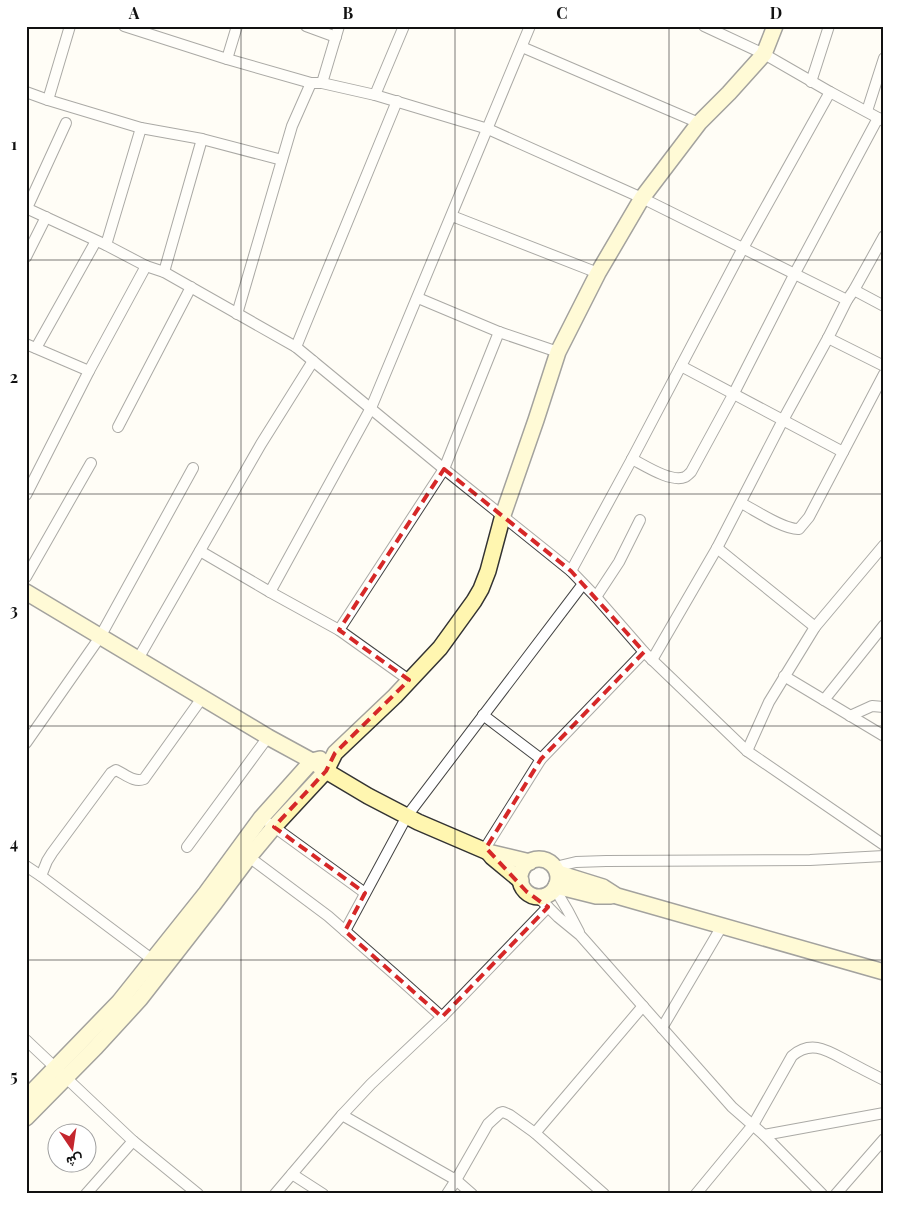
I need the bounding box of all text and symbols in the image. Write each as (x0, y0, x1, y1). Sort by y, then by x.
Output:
text: A (128, 2, 140, 23)
text: B (343, 2, 354, 23)
text: C (556, 2, 568, 23)
text: D (770, 2, 782, 23)
text: 1 (11, 133, 17, 154)
text: 2 (10, 366, 18, 387)
text: 3 (10, 599, 18, 620)
text: 4 (10, 832, 18, 853)
text: 5 (10, 1065, 18, 1086)
north arrow (48, 1122, 98, 1172)
text: ش (65, 1150, 85, 1172)

